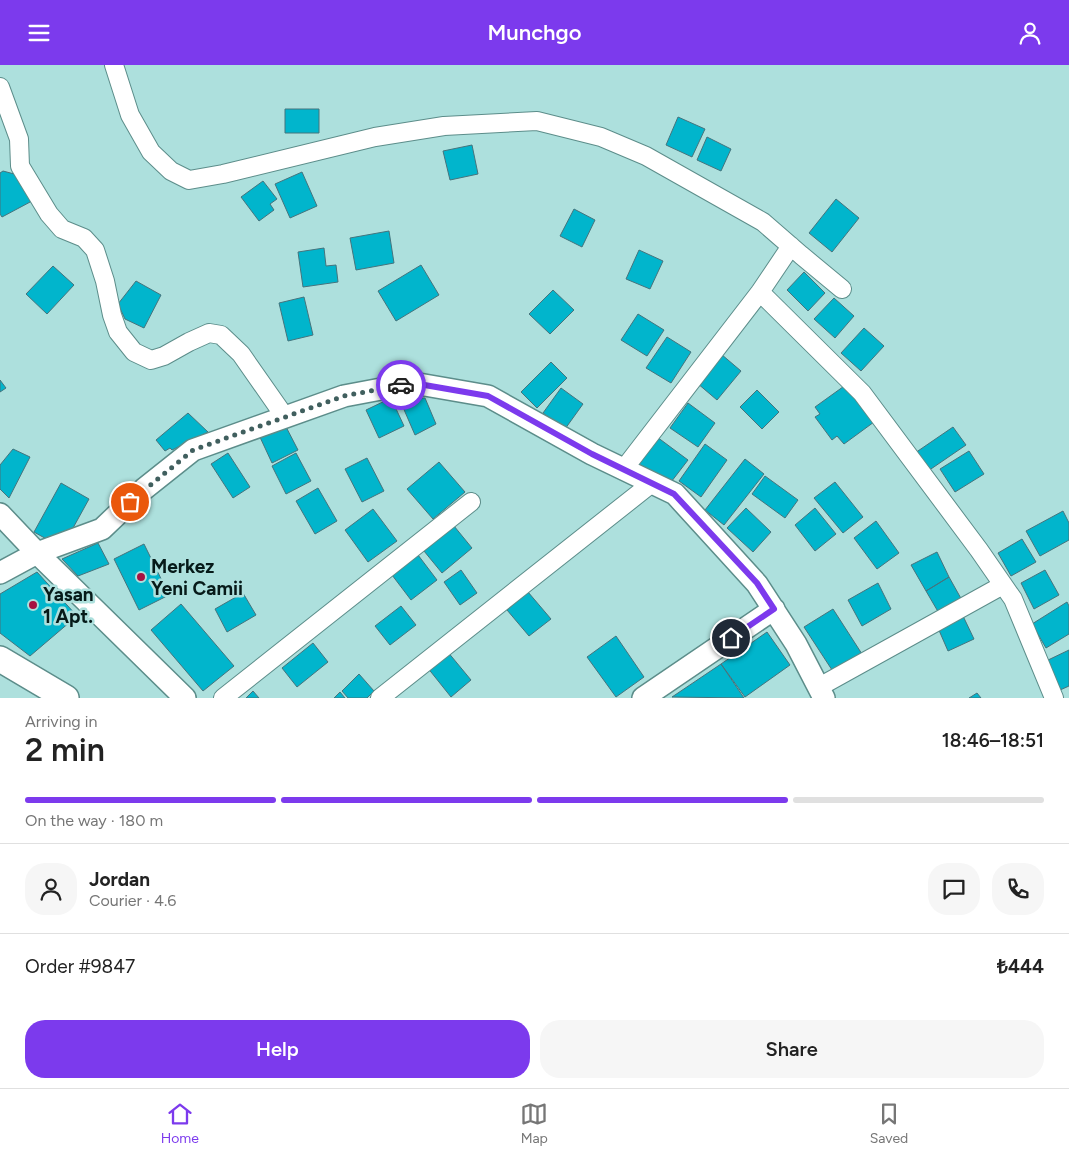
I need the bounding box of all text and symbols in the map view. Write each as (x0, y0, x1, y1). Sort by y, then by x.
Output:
icon: menu (25, 19, 53, 47)
text: Munchgo (488, 19, 581, 46)
icon: person (1016, 19, 1044, 47)
courier (376, 360, 426, 410)
icon: car (387, 371, 415, 399)
pin (109, 481, 151, 523)
icon: bag (116, 488, 144, 516)
place label: Merkez Yeni Camii (151, 555, 243, 600)
marker: Merkez Yeni Camii (135, 571, 147, 583)
place label: Yasan 1 Apt. (43, 583, 94, 628)
marker: Yasan 1 Apt. (27, 599, 39, 611)
pin (710, 617, 752, 659)
icon: home (717, 624, 745, 652)
text: Arriving in (25, 712, 97, 731)
text: 18:46–18:51 (942, 729, 1044, 752)
text: 2 min (25, 731, 105, 769)
text: On the way · 180 m (25, 811, 163, 830)
button: person (25, 863, 77, 915)
button: chat (928, 863, 980, 915)
button: phone (992, 863, 1044, 915)
text: Jordan (89, 868, 150, 891)
text: Courier · 4.6 (89, 891, 176, 910)
text: Order #9847 (25, 955, 135, 978)
text: ₺444 (997, 955, 1044, 978)
button: Help (25, 1020, 530, 1078)
button: Share (540, 1020, 1044, 1078)
tab: Home (161, 1100, 199, 1147)
tab: Map (520, 1100, 548, 1147)
tab: Saved (870, 1100, 908, 1147)

